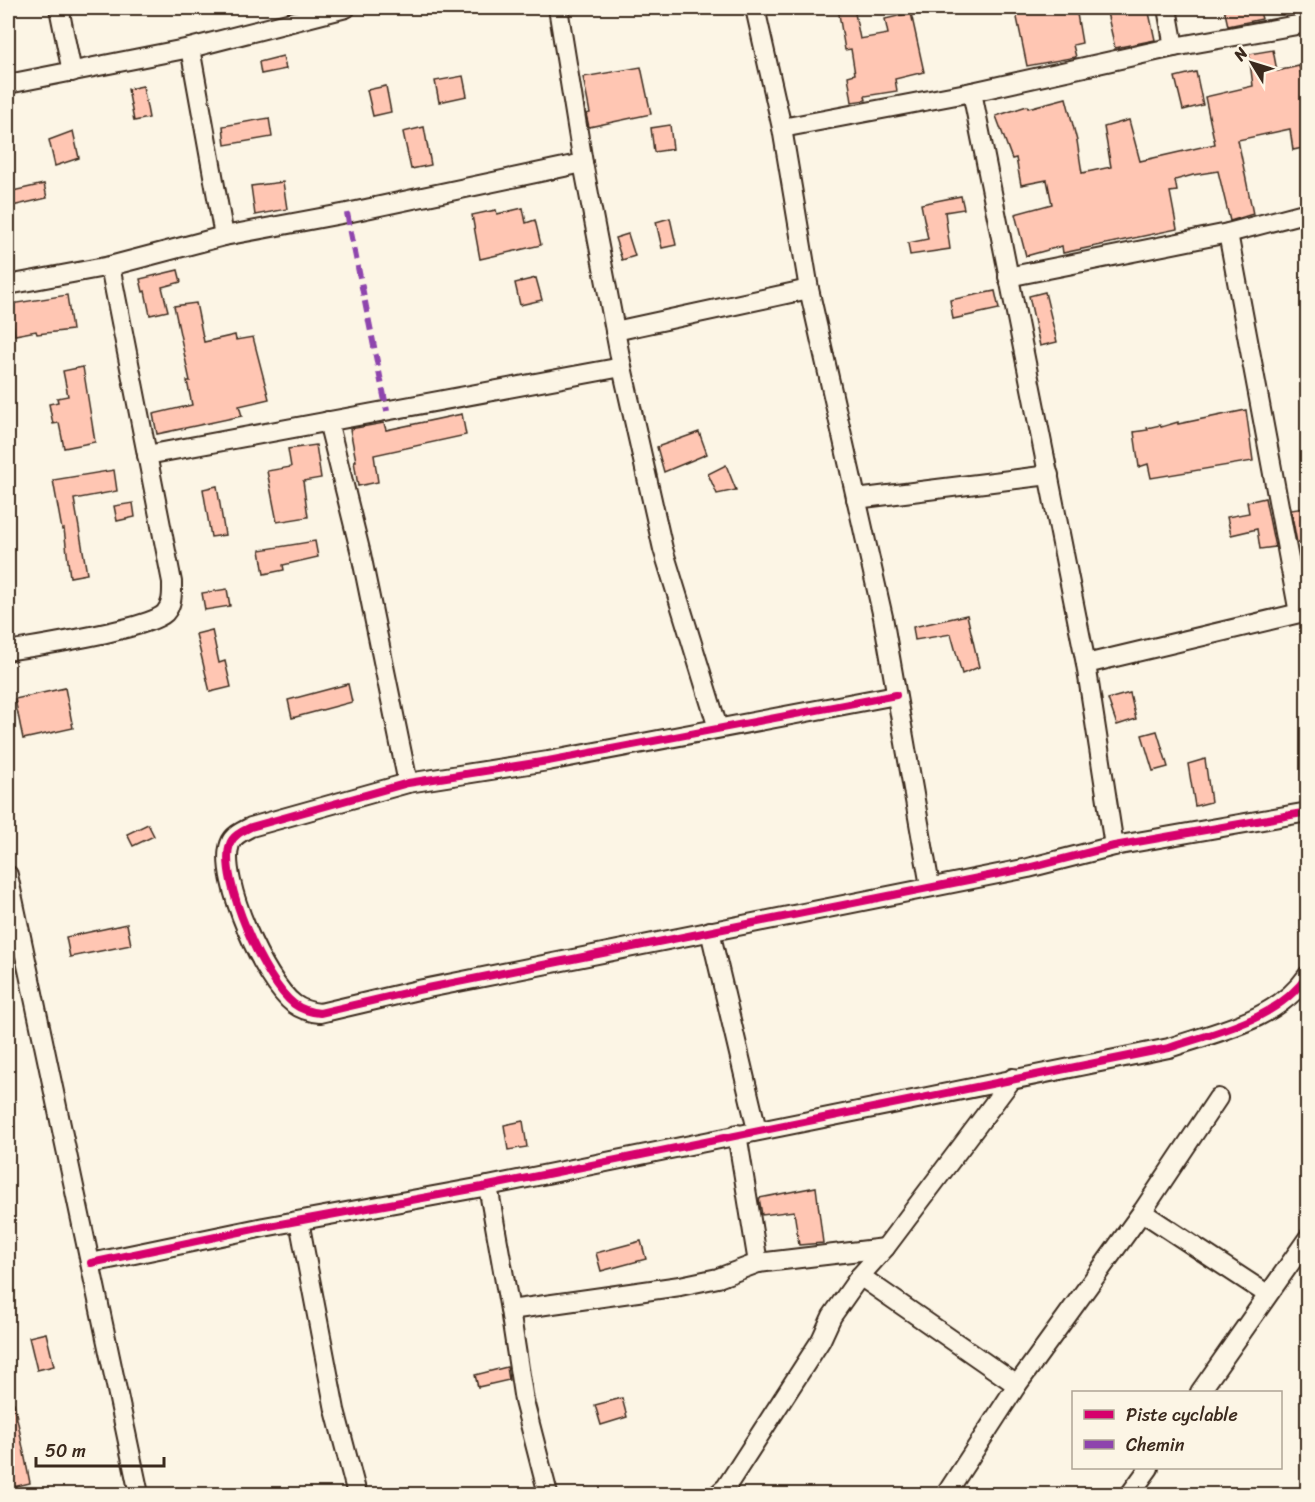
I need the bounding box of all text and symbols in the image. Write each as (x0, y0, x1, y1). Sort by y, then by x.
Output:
north arrow (1222, 33, 1282, 93)
text: N (1225, 40, 1256, 68)
legend (1072, 1391, 1282, 1469)
text: Piste cyclable (1126, 1399, 1238, 1431)
text: Chemin (1126, 1429, 1185, 1461)
scale bar (36, 1430, 164, 1468)
text: 50 m (45, 1435, 86, 1467)

